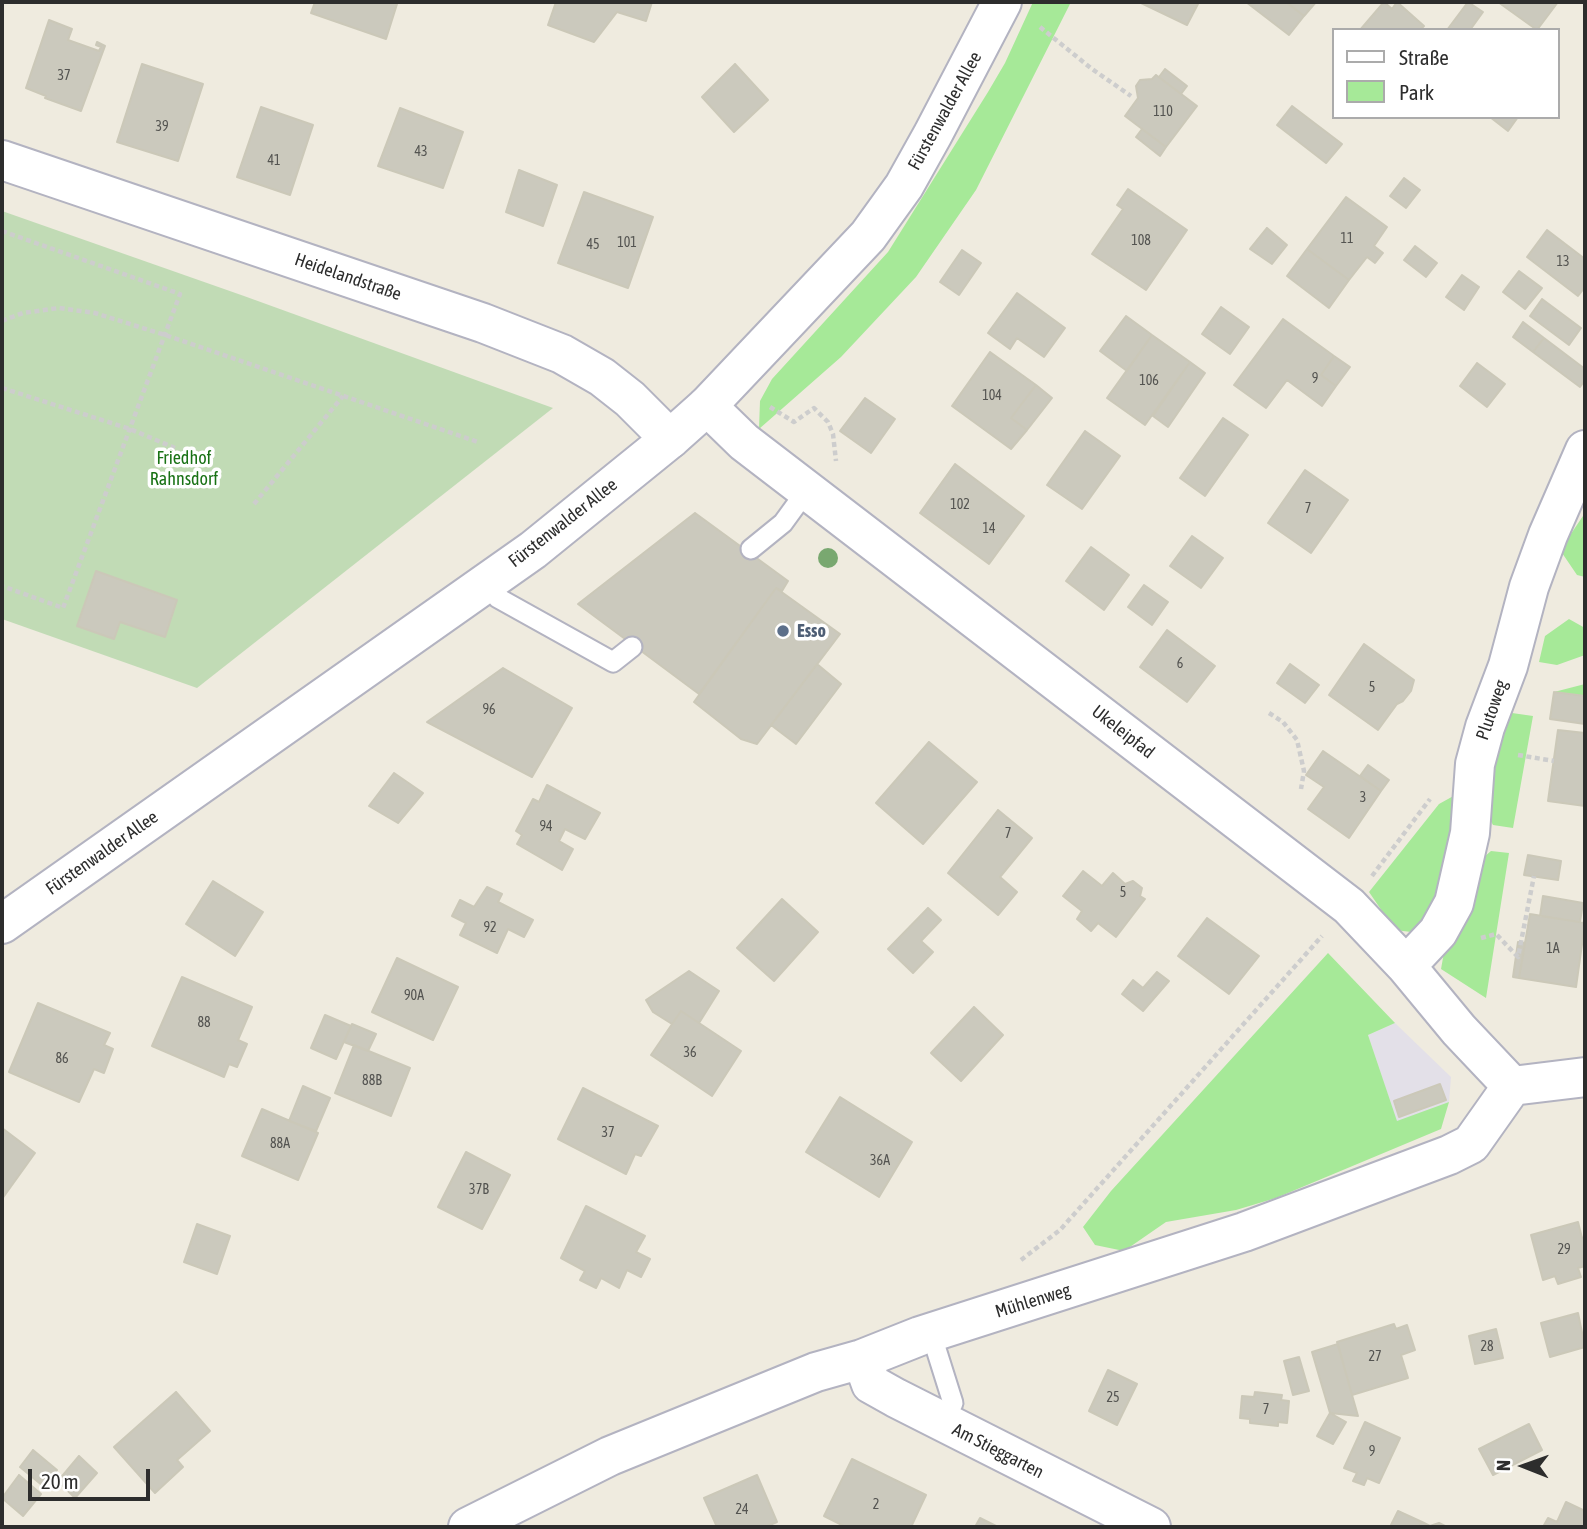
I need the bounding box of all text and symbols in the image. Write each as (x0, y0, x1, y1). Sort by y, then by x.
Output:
legend (1332, 28, 1559, 119)
text: Straße (1399, 45, 1449, 69)
street label: Fürstenwalder Allee (904, 48, 986, 174)
house number: 37 (57, 68, 71, 84)
text: Park (1399, 80, 1434, 104)
house number: 110 (1153, 104, 1173, 120)
house number: 39 (155, 119, 169, 135)
house number: 43 (414, 144, 428, 160)
house number: 41 (267, 153, 281, 169)
house number: 11 (1340, 231, 1354, 247)
house number: 108 (1131, 233, 1151, 249)
house number: 101 (617, 235, 637, 251)
house number: 45 (586, 237, 600, 253)
street label: Heidelandstraße (292, 249, 404, 305)
house number: 13 (1556, 254, 1570, 270)
house number: 9 (1312, 371, 1318, 387)
house number: 106 (1139, 373, 1159, 389)
house number: 104 (982, 388, 1002, 404)
park label: Friedhof Rahnsdorf (150, 447, 218, 490)
street label: Fürstenwalder Allee (504, 474, 622, 572)
house number: 102 (950, 497, 970, 513)
house number: 7 (1305, 501, 1311, 517)
house number: 14 (982, 521, 996, 537)
place label: Esso (797, 620, 826, 642)
marker: Esso (775, 623, 791, 639)
house number: 6 (1177, 656, 1183, 672)
street label: Plutoweg (1472, 677, 1512, 743)
house number: 5 (1369, 680, 1375, 696)
street label: Ukeleipfad (1087, 701, 1159, 763)
house number: 96 (482, 702, 496, 718)
house number: 3 (1360, 790, 1366, 806)
street label: Fürstenwalder Allee (42, 806, 162, 900)
house number: 94 (539, 819, 553, 835)
house number: 7 (1005, 826, 1011, 842)
house number: 5 (1120, 885, 1126, 901)
house number: 92 (483, 920, 497, 936)
house number: 1A (1546, 941, 1560, 957)
house number: 90A (404, 988, 424, 1004)
house number: 88 (197, 1015, 211, 1031)
house number: 36 (683, 1045, 697, 1061)
house number: 86 (55, 1051, 69, 1067)
house number: 88B (362, 1073, 382, 1089)
house number: 37 (601, 1125, 615, 1141)
house number: 88A (270, 1136, 290, 1152)
house number: 36A (870, 1153, 890, 1169)
house number: 37B (469, 1182, 489, 1198)
house number: 29 (1557, 1242, 1571, 1258)
street label: Mühlenweg (993, 1279, 1073, 1323)
house number: 28 (1480, 1339, 1494, 1355)
house number: 27 (1368, 1349, 1382, 1365)
house number: 25 (1106, 1390, 1120, 1406)
house number: 7 (1263, 1402, 1269, 1418)
street label: Am Stieggarten (949, 1419, 1047, 1483)
north arrow (1489, 1431, 1559, 1501)
house number: 9 (1369, 1444, 1375, 1460)
scale bar (32, 1456, 154, 1500)
text: N (1492, 1460, 1514, 1471)
text: 20 m (41, 1469, 79, 1493)
house number: 2 (873, 1497, 879, 1513)
house number: 24 (735, 1502, 749, 1518)

